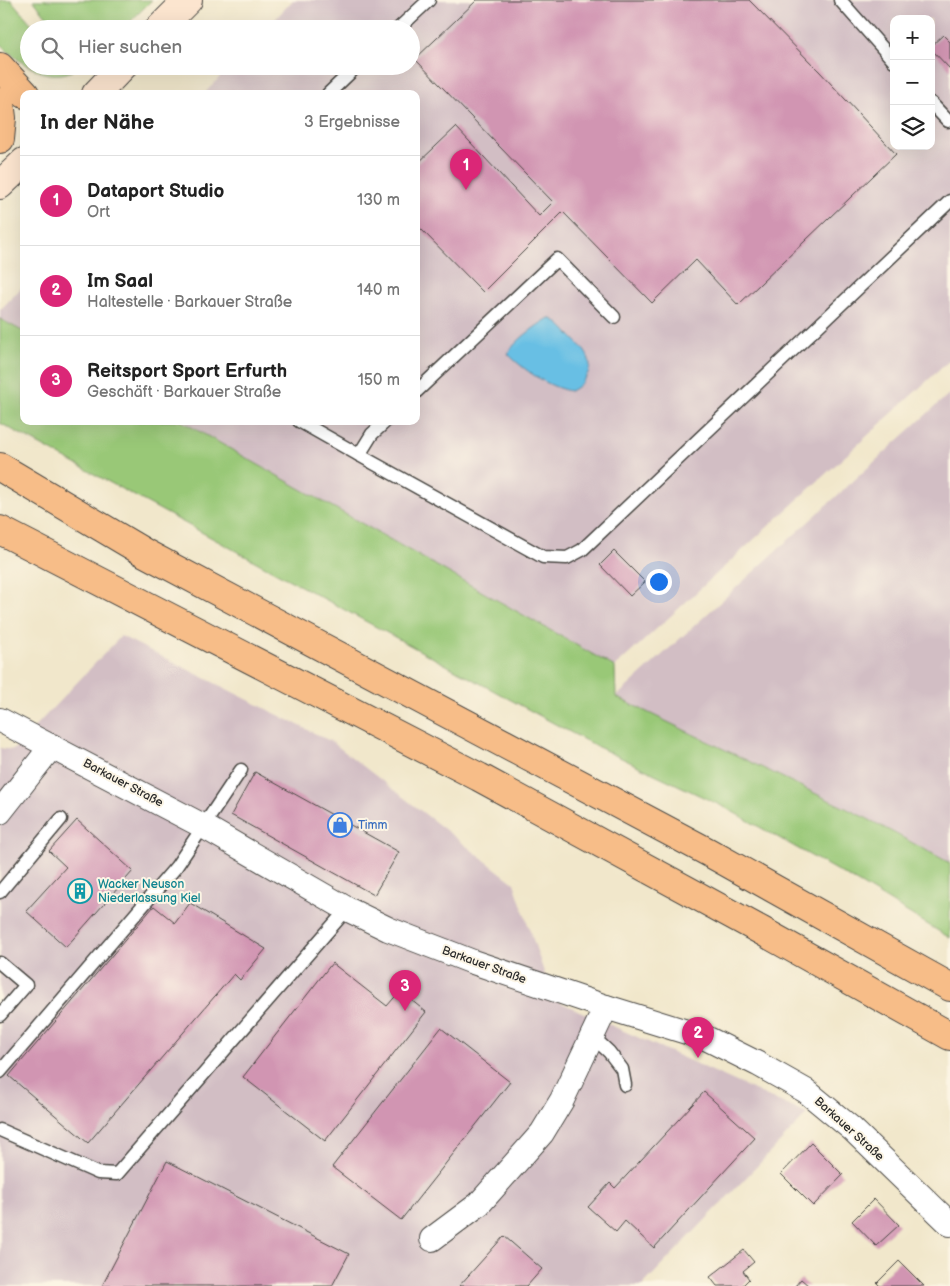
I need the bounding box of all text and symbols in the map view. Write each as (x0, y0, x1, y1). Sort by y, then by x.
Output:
map controls (890, 15, 935, 150)
button: + (890, 15, 935, 60)
search box (20, 20, 420, 75)
icon: search (38, 34, 66, 62)
text: Hier suchen (78, 36, 182, 59)
button: − (890, 60, 935, 105)
button: layers (890, 105, 935, 150)
text: In der Nähe (40, 110, 154, 135)
text: 3 Ergebnisse (304, 113, 400, 132)
pin: 1 (450, 149, 482, 190)
text: Dataport Studio (87, 180, 224, 203)
text: 1 (53, 191, 59, 210)
text: 130 m (357, 191, 400, 210)
text: Ort (87, 203, 110, 222)
text: Im Saal (87, 270, 153, 293)
text: 2 (51, 281, 61, 300)
text: 140 m (357, 281, 400, 300)
text: Haltestelle · Barkauer Straße (87, 293, 292, 312)
text: Reitsport Sport Erfurth (87, 360, 287, 383)
text: 3 (51, 371, 61, 390)
text: 150 m (358, 371, 400, 390)
text: Geschäft · Barkauer Straße (87, 383, 281, 402)
your location (646, 569, 672, 595)
street label: Barkauer Straße (80, 756, 166, 810)
shop icon: Timm (327, 812, 353, 838)
place label: Timm (358, 818, 387, 833)
place label: Wacker Neuson Niederlassung Kiel (98, 877, 201, 906)
building icon: Wacker Neuson Niederlassung Kiel (67, 878, 93, 904)
street label: Barkauer Straße (440, 943, 528, 987)
pin: 3 (389, 970, 421, 1011)
pin: 2 (682, 1017, 714, 1058)
street label: Barkauer Straße (811, 1094, 887, 1164)

